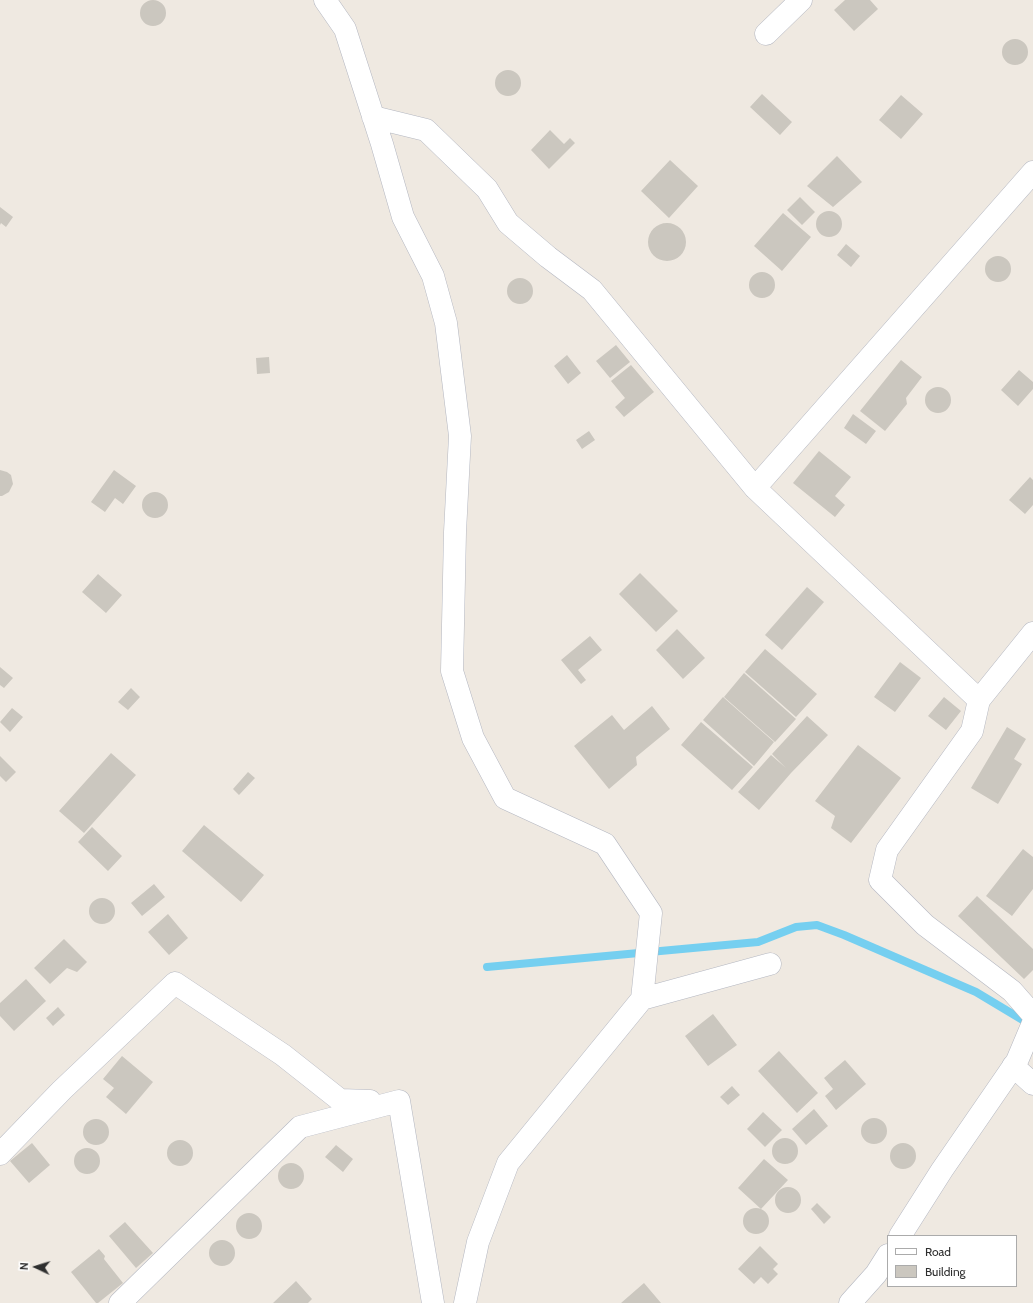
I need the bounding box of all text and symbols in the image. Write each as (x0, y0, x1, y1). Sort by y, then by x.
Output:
legend (887, 1235, 1017, 1287)
text: Road (925, 1244, 951, 1259)
north arrow (16, 1247, 56, 1287)
text: N (17, 1262, 31, 1271)
text: Building (925, 1264, 966, 1279)

